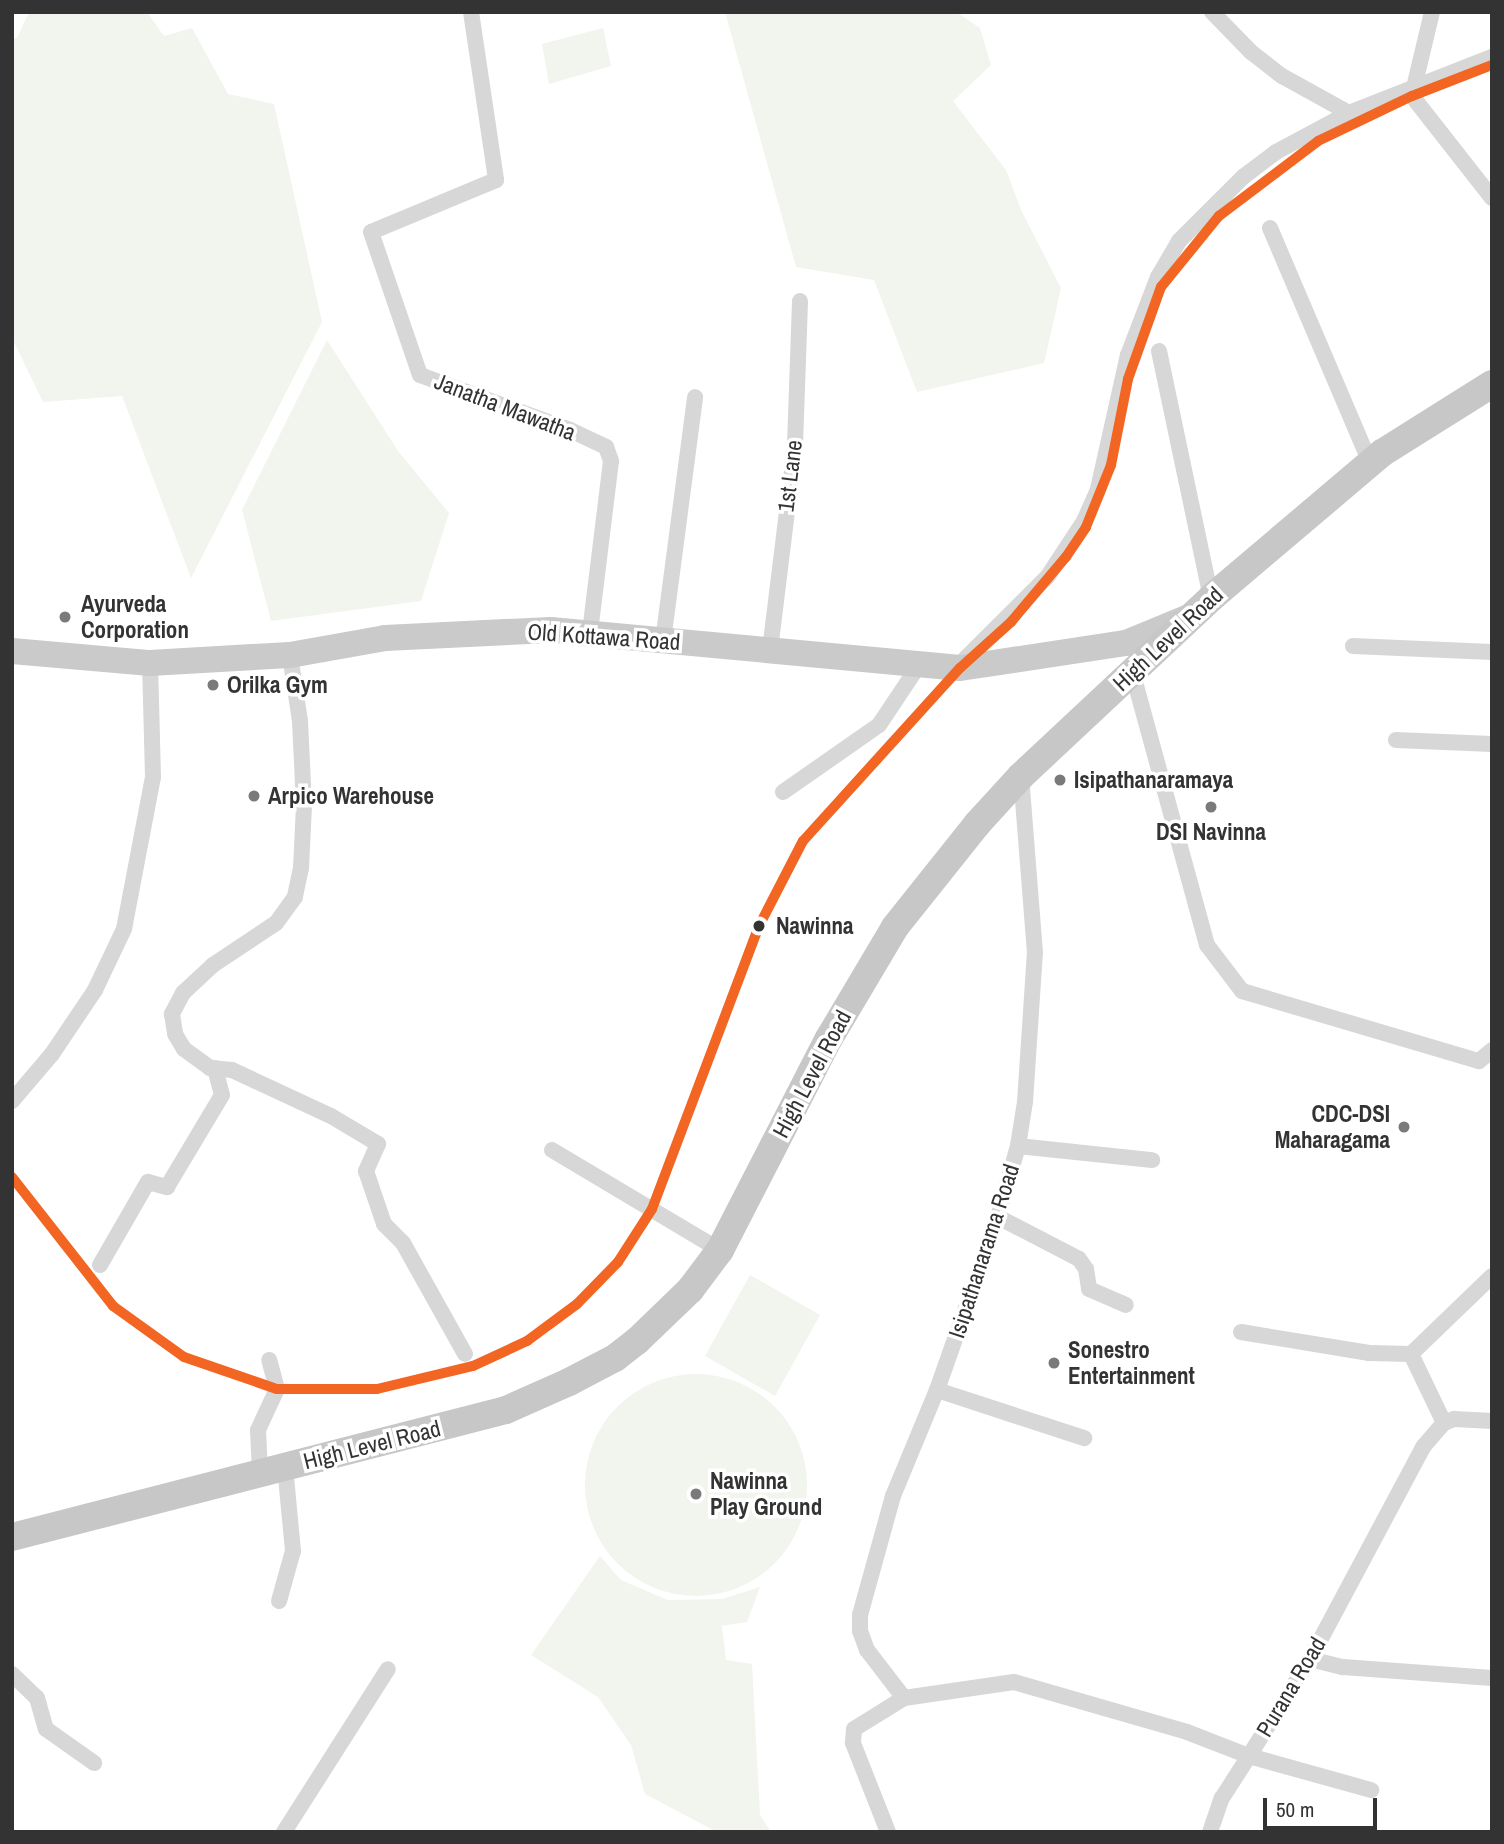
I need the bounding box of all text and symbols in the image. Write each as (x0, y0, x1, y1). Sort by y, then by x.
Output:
street label: Janatha Mawatha (431, 367, 579, 447)
street label: 1st Lane (772, 438, 808, 514)
street label: High Level Road (1107, 581, 1229, 697)
place label: Ayurveda Corporation (81, 590, 189, 644)
marker: Ayurveda Corporation (55, 607, 75, 627)
street label: Old Kottawa Road (527, 618, 681, 656)
place label: Orilka Gym (227, 671, 328, 699)
marker: Orilka Gym (205, 677, 221, 693)
place label: Isipathanaramaya (1074, 766, 1233, 794)
marker: Isipathanaramaya (1052, 772, 1068, 788)
place label: Arpico Warehouse (268, 782, 434, 810)
marker: Arpico Warehouse (246, 788, 262, 804)
marker: DSI Navinna (1203, 799, 1219, 815)
place label: DSI Navinna (1156, 818, 1266, 846)
place label: Nawinna (776, 912, 854, 940)
marker: Nawinna (748, 915, 770, 937)
street label: High Level Road (767, 1006, 857, 1142)
place label: CDC-DSI Maharagama (1275, 1100, 1390, 1154)
marker: CDC-DSI Maharagama (1396, 1119, 1412, 1135)
street label: Isipathanarama Road (943, 1160, 1025, 1342)
place label: Sonestro Entertainment (1068, 1336, 1195, 1390)
marker: Sonestro Entertainment (1046, 1355, 1062, 1371)
street label: High Level Road (301, 1415, 443, 1475)
place label: Nawinna Play Ground (710, 1467, 822, 1521)
marker: Nawinna Play Ground (688, 1486, 704, 1502)
street label: Purana Road (1251, 1632, 1331, 1742)
scale bar (1266, 1784, 1380, 1828)
text: 50 m (1276, 1795, 1314, 1824)

